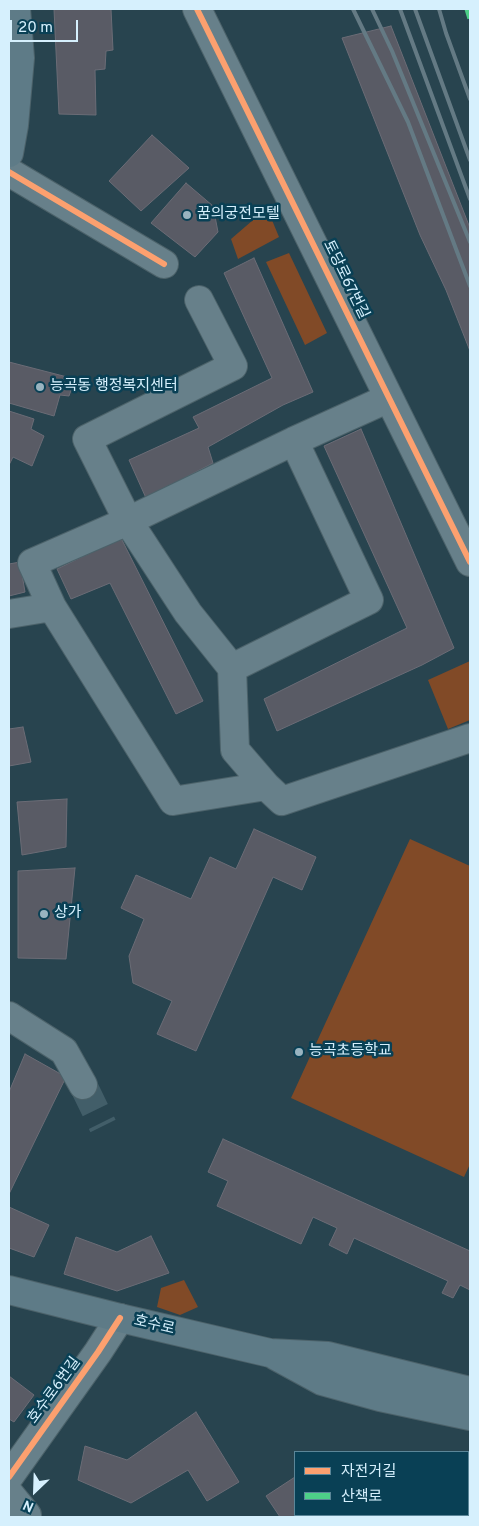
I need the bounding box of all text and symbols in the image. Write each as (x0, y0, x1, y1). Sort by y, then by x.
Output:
scale bar (12, 10, 80, 42)
text: 20 m (18, 19, 53, 38)
place label: 꿈의궁전모텔 (197, 206, 280, 224)
marker: 꿈의궁전모텔 (181, 209, 193, 221)
street label: 토당로67번길 (318, 238, 372, 322)
place label: 능곡동 행정복지센터 (50, 378, 178, 396)
marker: 능곡동 행정복지센터 (34, 381, 46, 393)
place label: 상가 (54, 905, 82, 923)
marker: 상가 (38, 908, 50, 920)
place label: 능곡초등학교 (309, 1043, 392, 1061)
marker: 능곡초등학교 (293, 1046, 305, 1058)
street label: 호수로 (132, 1313, 176, 1339)
street label: 호수로6번길 (25, 1354, 85, 1428)
legend (294, 1451, 469, 1516)
text: 자전거길 (341, 1463, 396, 1482)
north arrow (10, 1466, 60, 1516)
text: 산책로 (341, 1488, 382, 1507)
text: N (21, 1495, 37, 1515)

